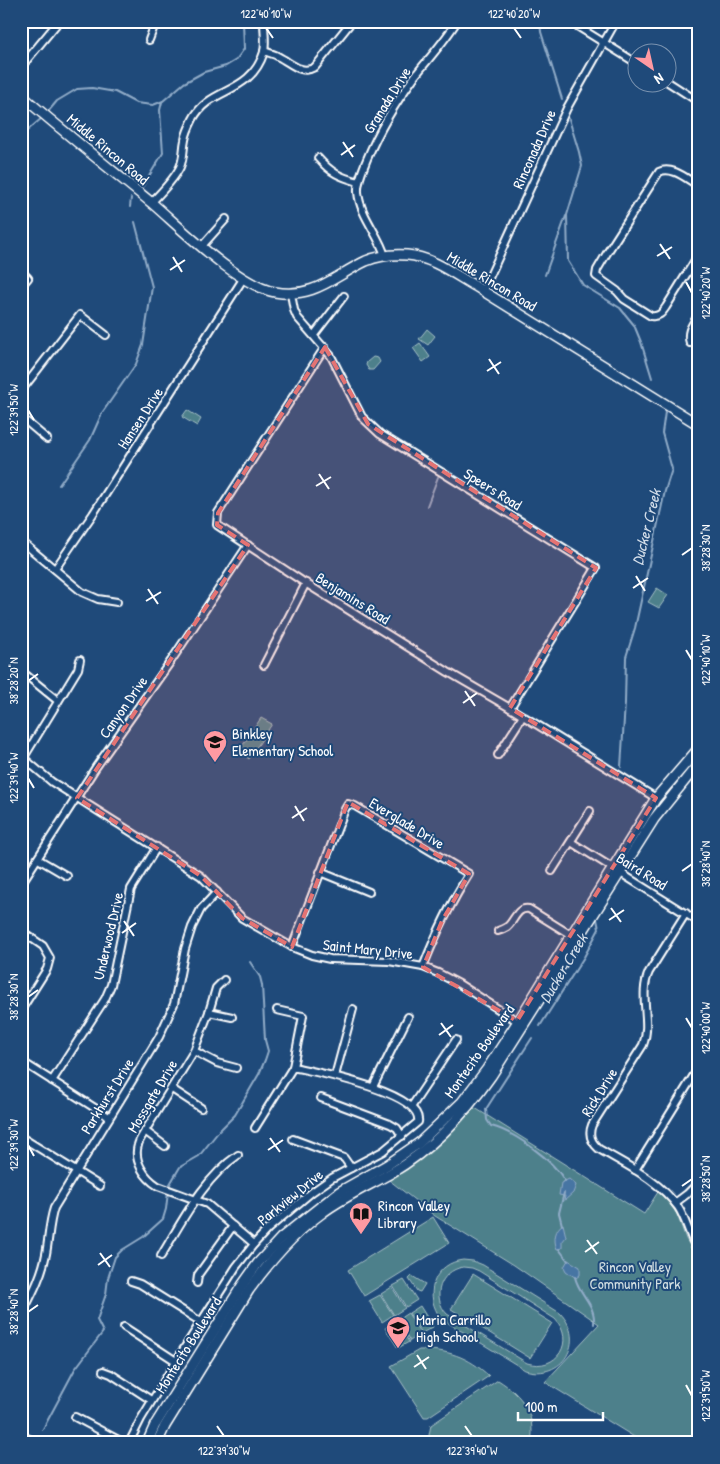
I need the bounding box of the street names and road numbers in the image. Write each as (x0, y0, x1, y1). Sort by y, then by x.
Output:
street label: Granada Drive (358, 63, 416, 137)
street label: Rinconada Drive (507, 106, 561, 192)
street label: Middle Rincon Road (63, 108, 154, 190)
street label: Middle Rincon Road (443, 246, 541, 316)
street label: Hansen Drive (112, 383, 168, 453)
street label: Speers Road (460, 463, 526, 515)
street label: Benjamins Road (312, 567, 394, 629)
street label: Canyon Drive (94, 672, 152, 742)
street label: Everglade Drive (365, 792, 449, 854)
street label: Baird Road (612, 847, 672, 895)
street label: Underwood Drive (88, 890, 128, 982)
street label: Saint Mary Drive (322, 934, 414, 964)
street label: Montecito Boulevard (439, 1000, 519, 1102)
street label: Parkhurst Drive (75, 1054, 139, 1138)
street label: Mossgate Drive (122, 1055, 182, 1137)
street label: Rick Drive (576, 1064, 622, 1120)
street label: Parkview Drive (253, 1164, 327, 1230)
street label: Montecito Boulevard (150, 1293, 226, 1397)

